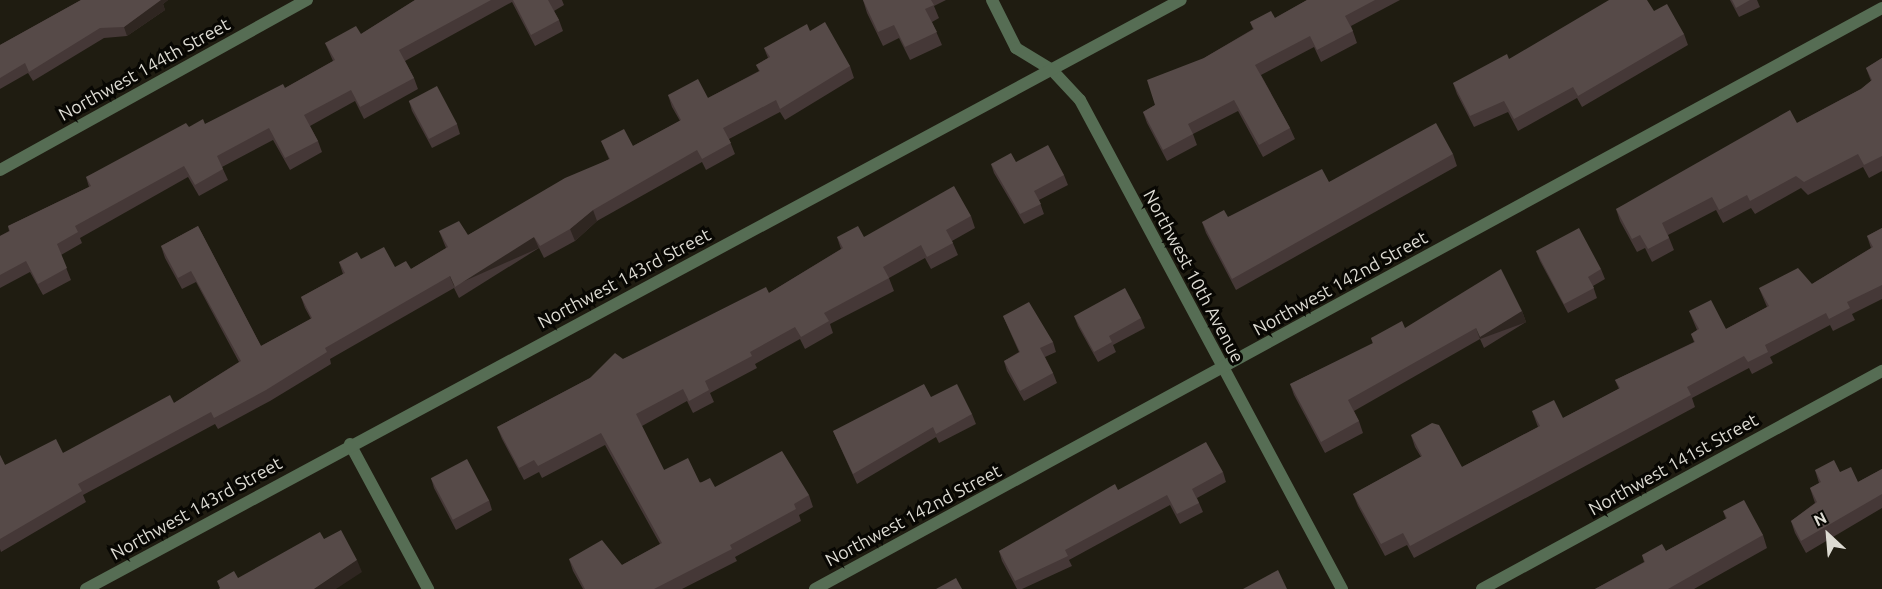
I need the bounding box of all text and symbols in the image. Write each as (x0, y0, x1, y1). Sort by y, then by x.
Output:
street label: Northwest 144th Street (55, 13, 233, 125)
street label: Northwest 10th Avenue (1139, 186, 1249, 366)
street label: Northwest 143rd Street (534, 223, 714, 333)
street label: Northwest 142nd Street (1249, 226, 1431, 340)
street label: Northwest 141st Street (1585, 408, 1761, 520)
street label: Northwest 143rd Street (107, 452, 285, 564)
street label: Northwest 142nd Street (821, 459, 1005, 571)
north arrow (1798, 505, 1858, 565)
text: N (1811, 508, 1829, 530)

